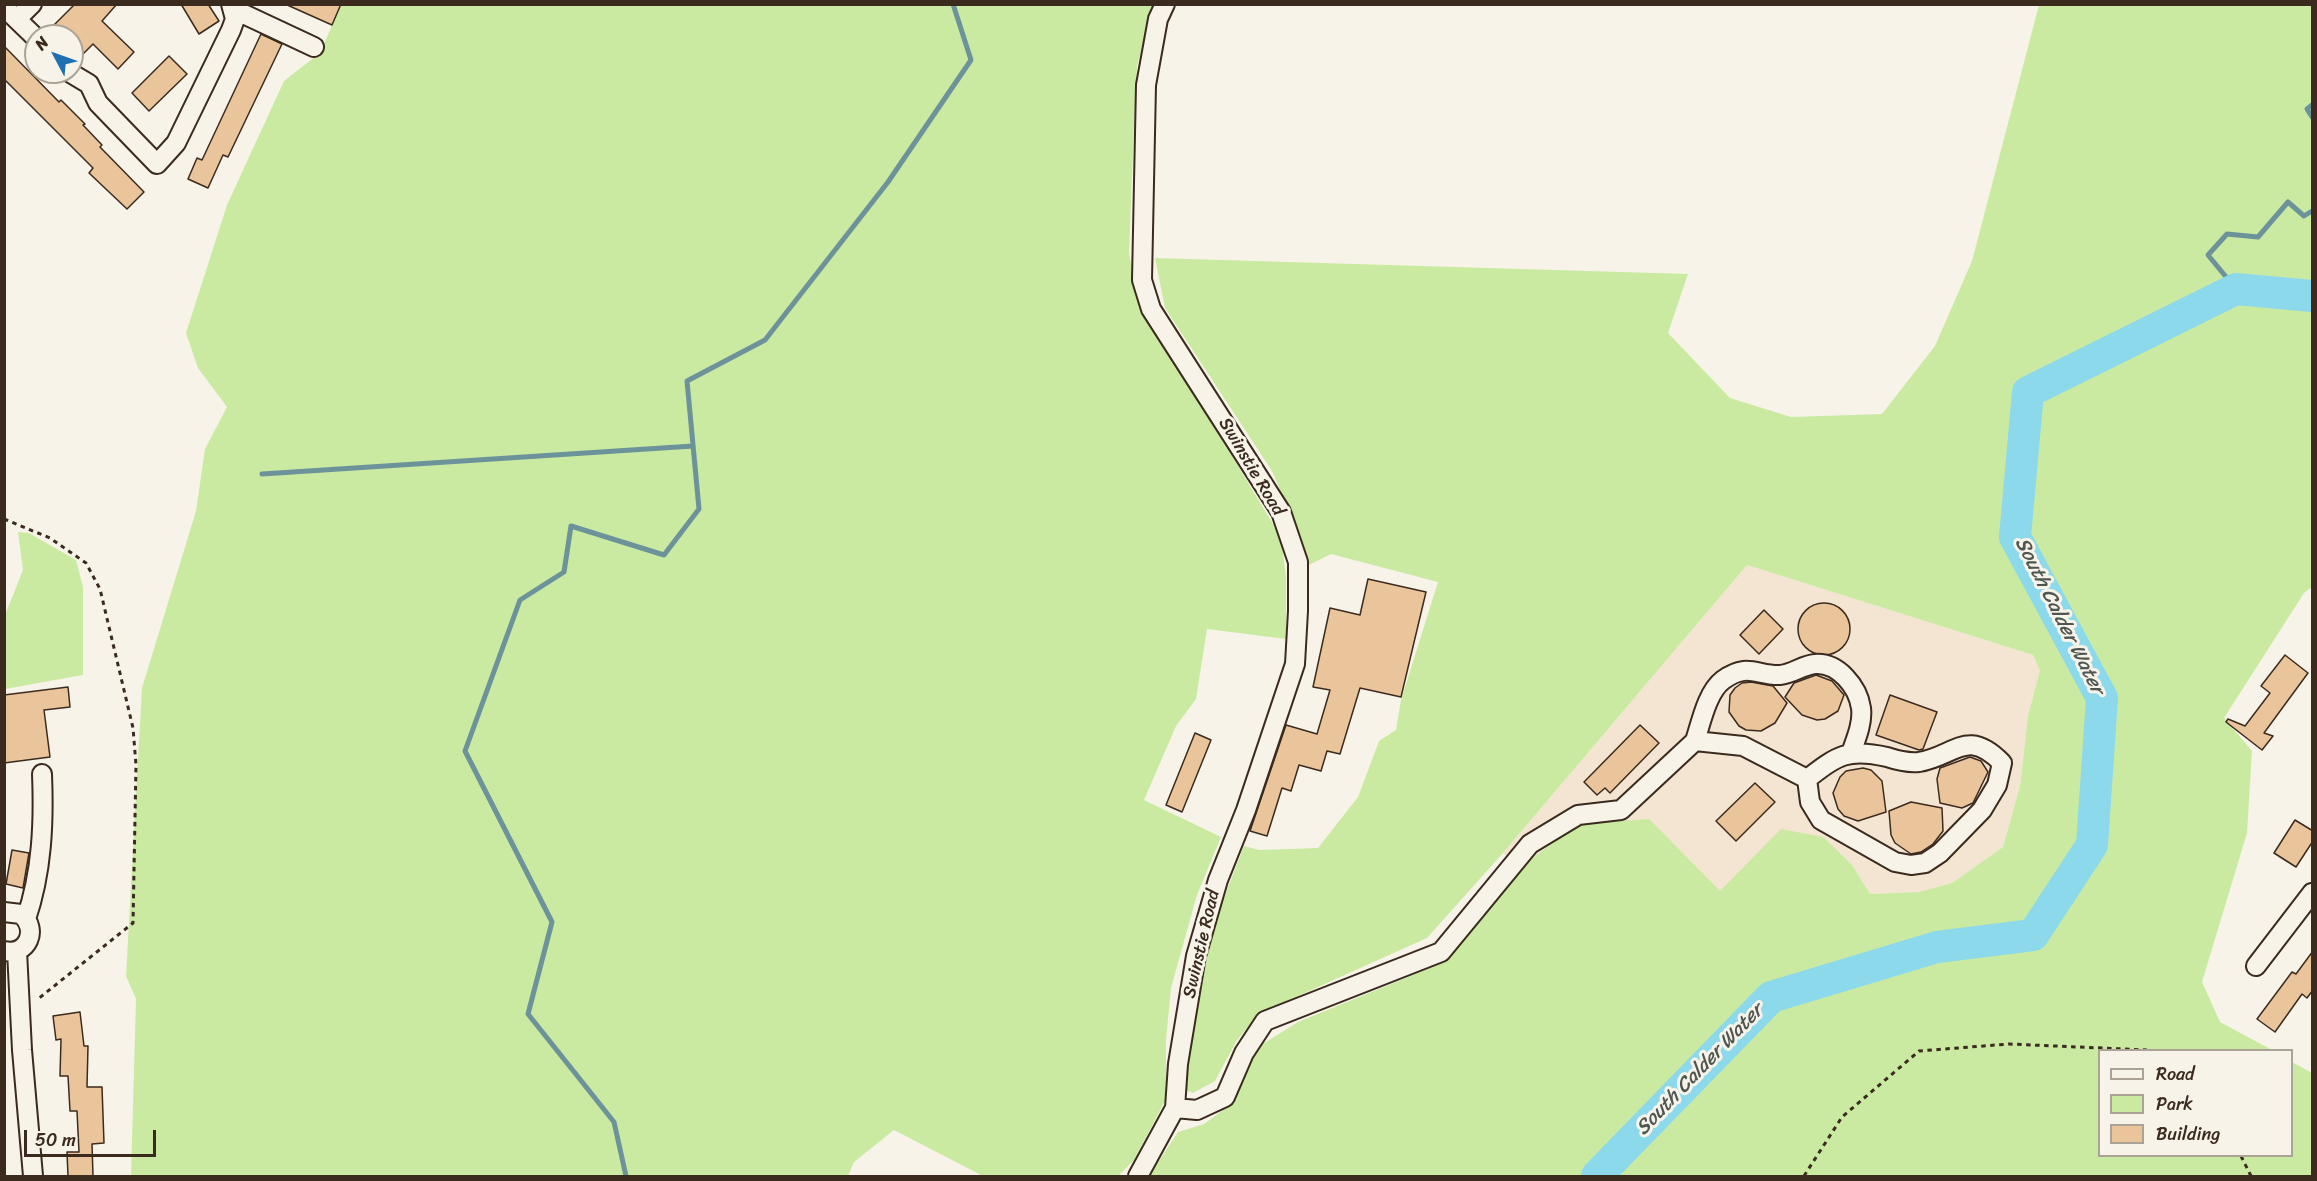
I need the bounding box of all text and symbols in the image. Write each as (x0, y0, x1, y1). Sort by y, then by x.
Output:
north arrow (24, 24, 84, 84)
text: N (27, 29, 56, 57)
street label: Swinstie Road (1213, 414, 1289, 520)
water label: South Calder Water (2009, 533, 2109, 699)
street label: Swinstie Road (1179, 888, 1225, 1000)
water label: South Calder Water (1631, 999, 1769, 1141)
legend (2098, 1049, 2293, 1157)
text: Road (2156, 1058, 2195, 1090)
text: Park (2156, 1088, 2193, 1120)
scale bar (27, 1118, 159, 1156)
text: Building (2156, 1118, 2220, 1150)
text: 50 m (35, 1124, 76, 1156)

